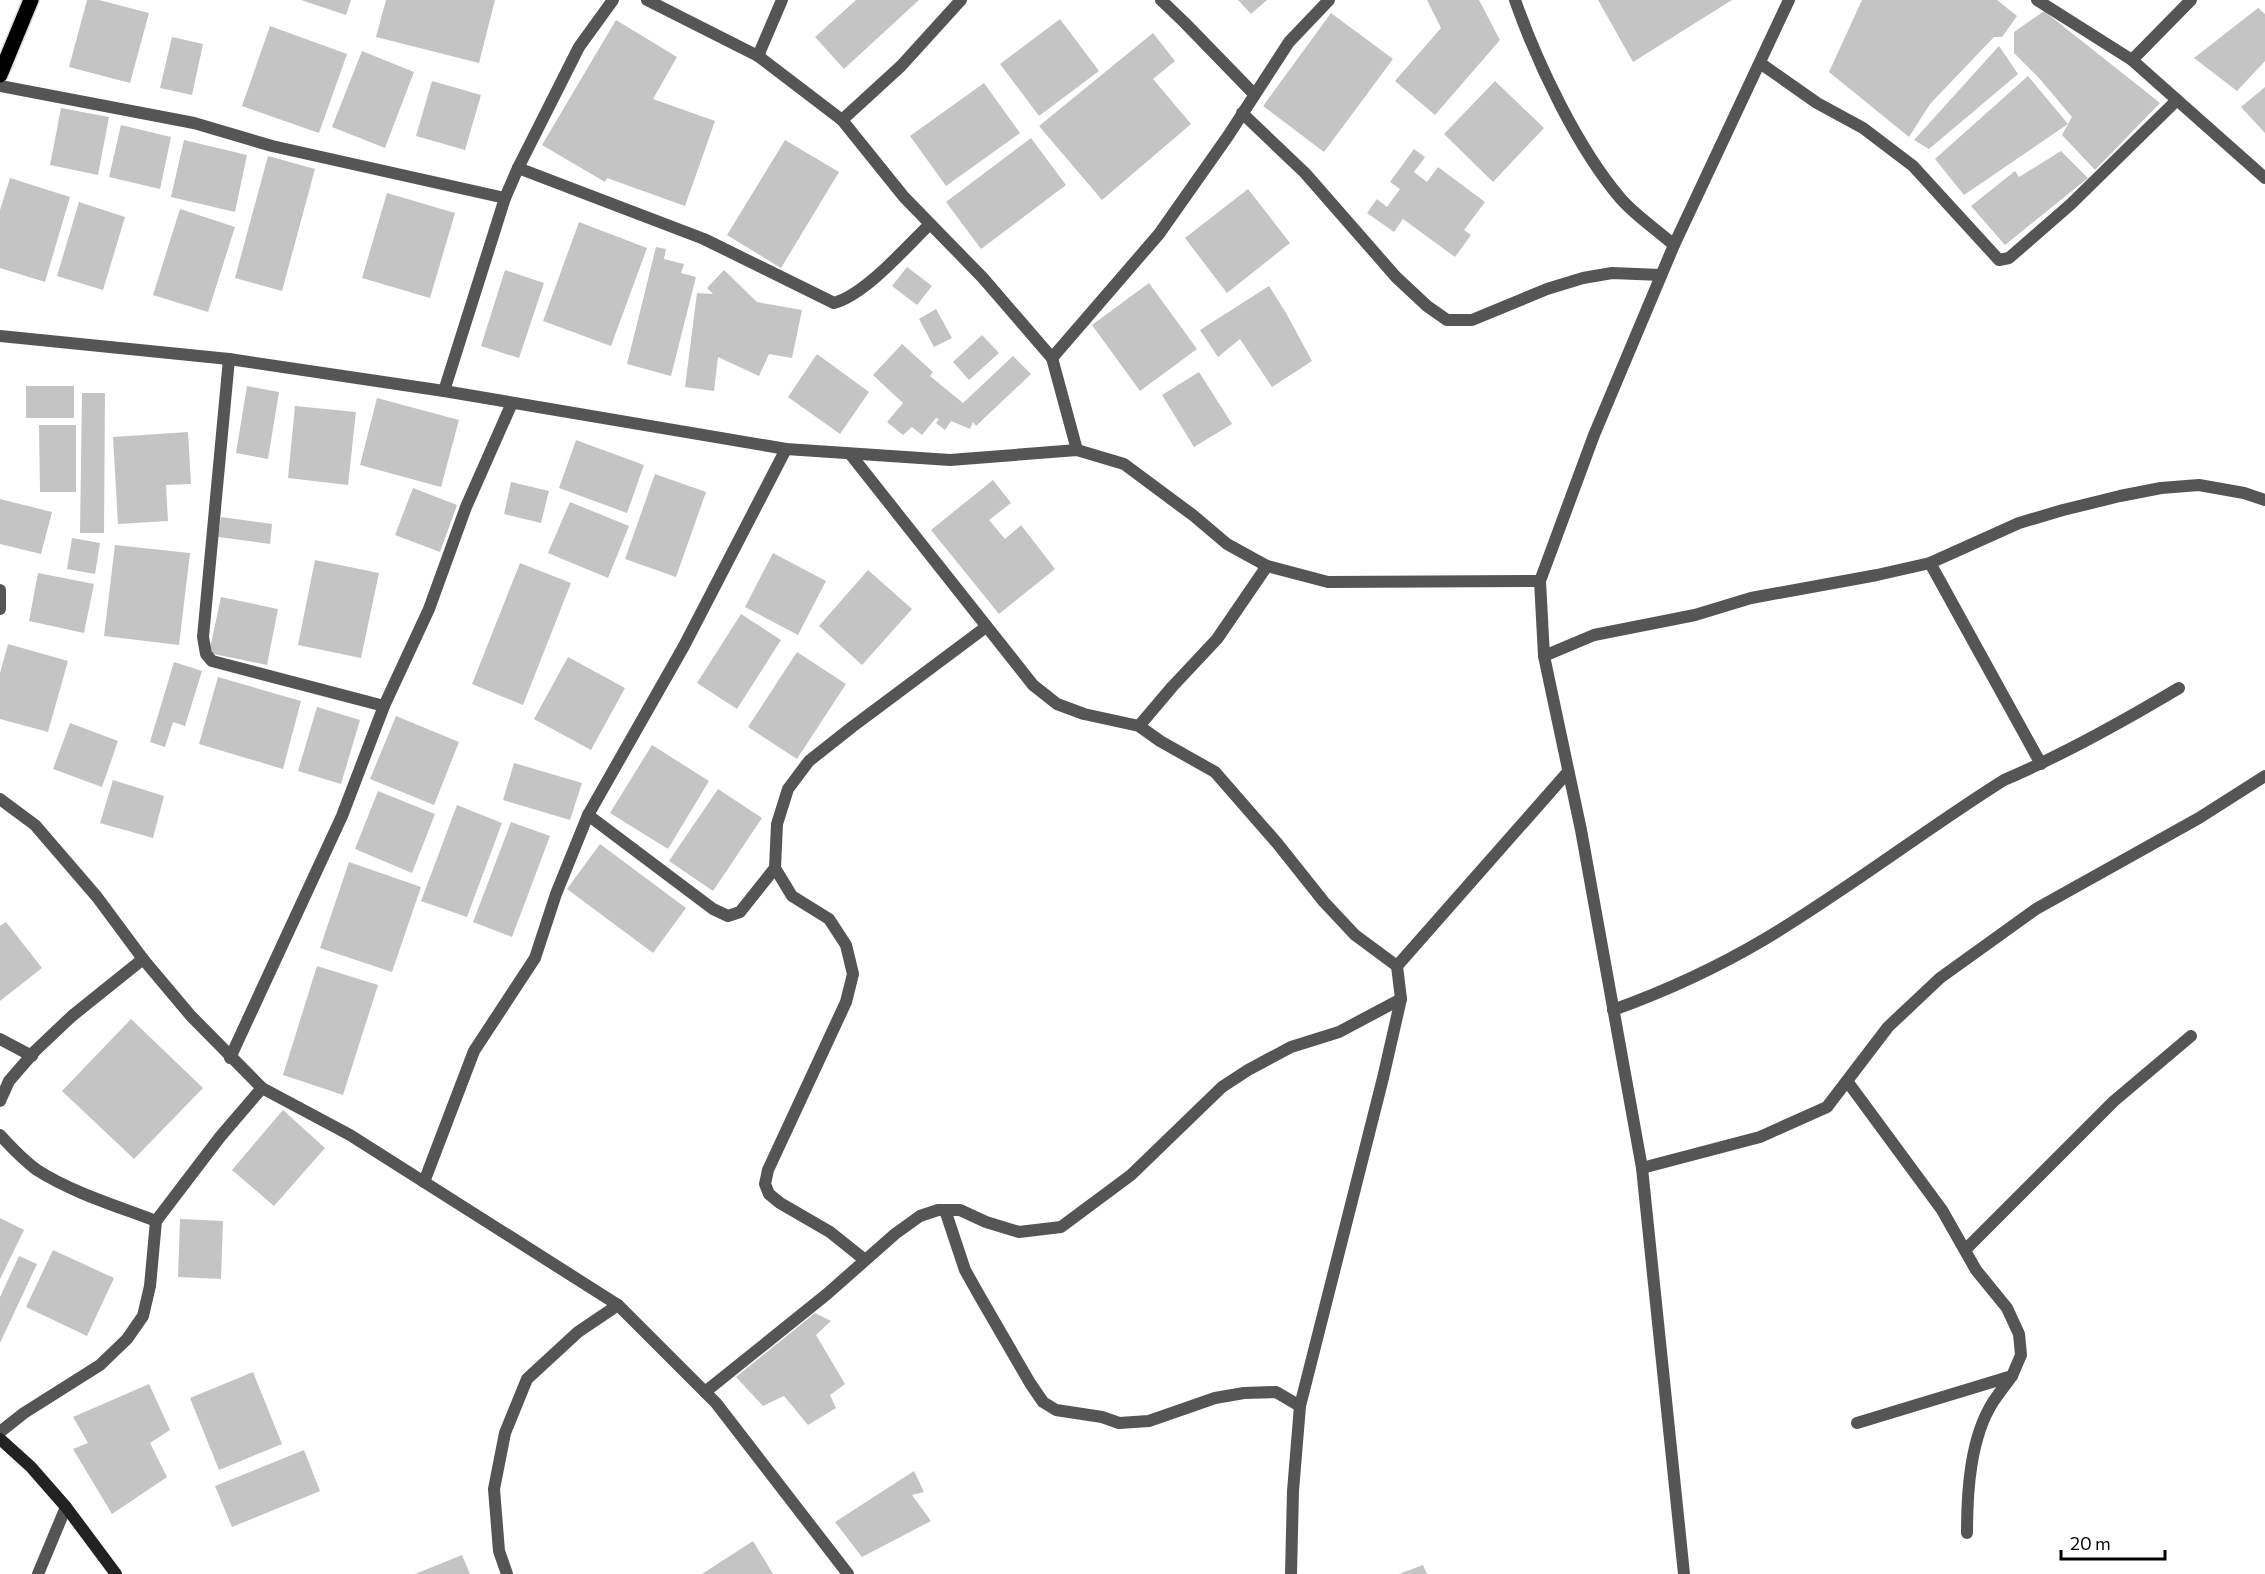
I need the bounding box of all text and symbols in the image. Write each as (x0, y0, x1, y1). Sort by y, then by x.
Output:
scale bar (2061, 1523, 2164, 1561)
text: 20 m (2070, 1532, 2111, 1554)

